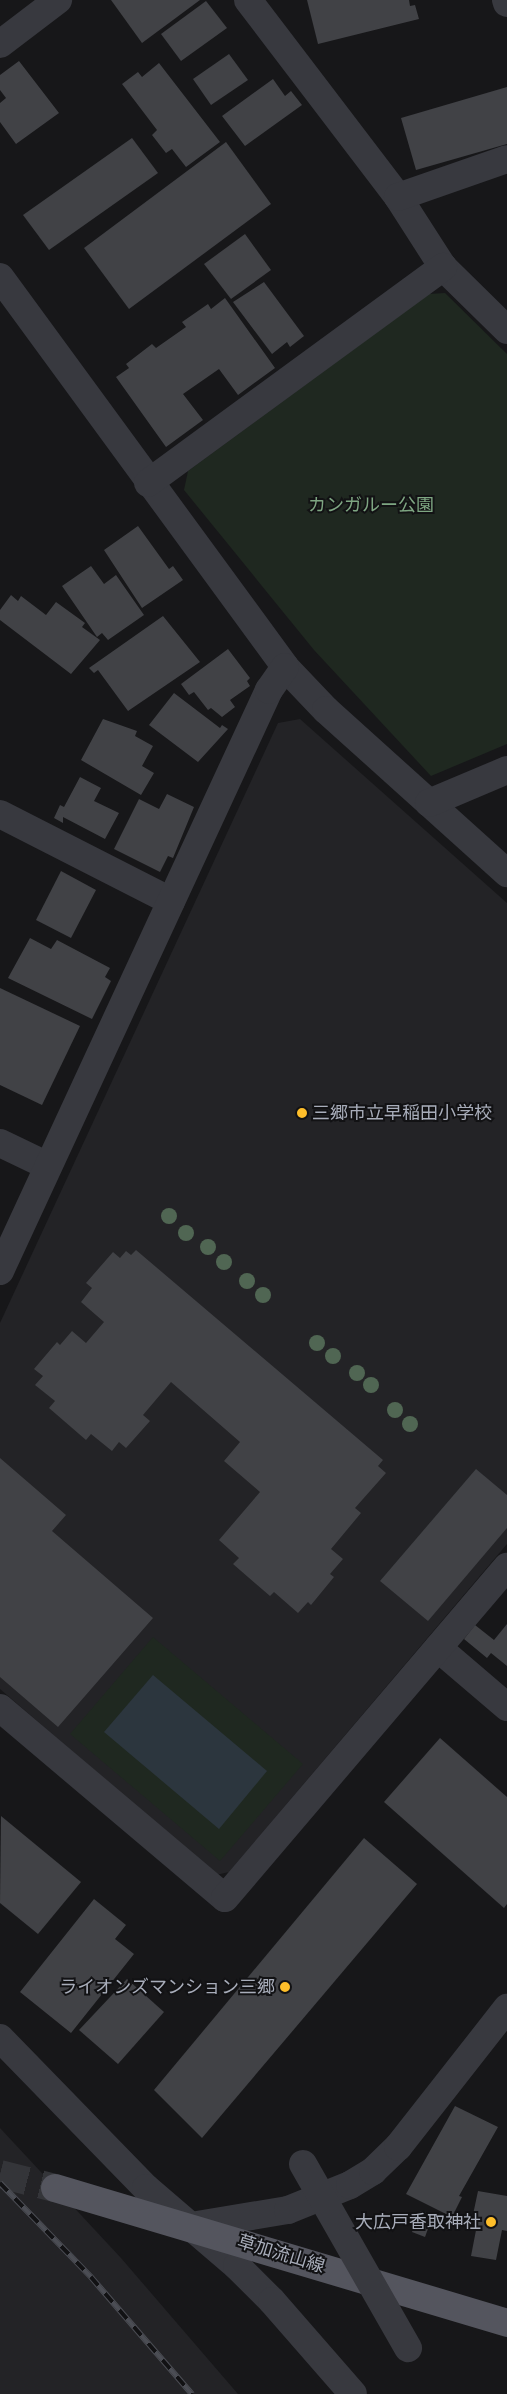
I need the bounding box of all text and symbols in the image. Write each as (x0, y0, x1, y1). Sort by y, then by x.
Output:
park label: カンガルー公園 (308, 494, 434, 516)
place label: 三郷市立早稲田小学校 (312, 1102, 492, 1124)
marker: 三郷市立早稲田小学校 (296, 1107, 308, 1119)
place label: ライオンズマンション三郷 (59, 1976, 275, 1998)
marker: ライオンズマンション三郷 (279, 1981, 291, 1993)
place label: 大広戸香取神社 (355, 2211, 481, 2233)
marker: 大広戸香取神社 (485, 2216, 497, 2228)
street label: 草加流山線 (235, 2231, 327, 2277)

